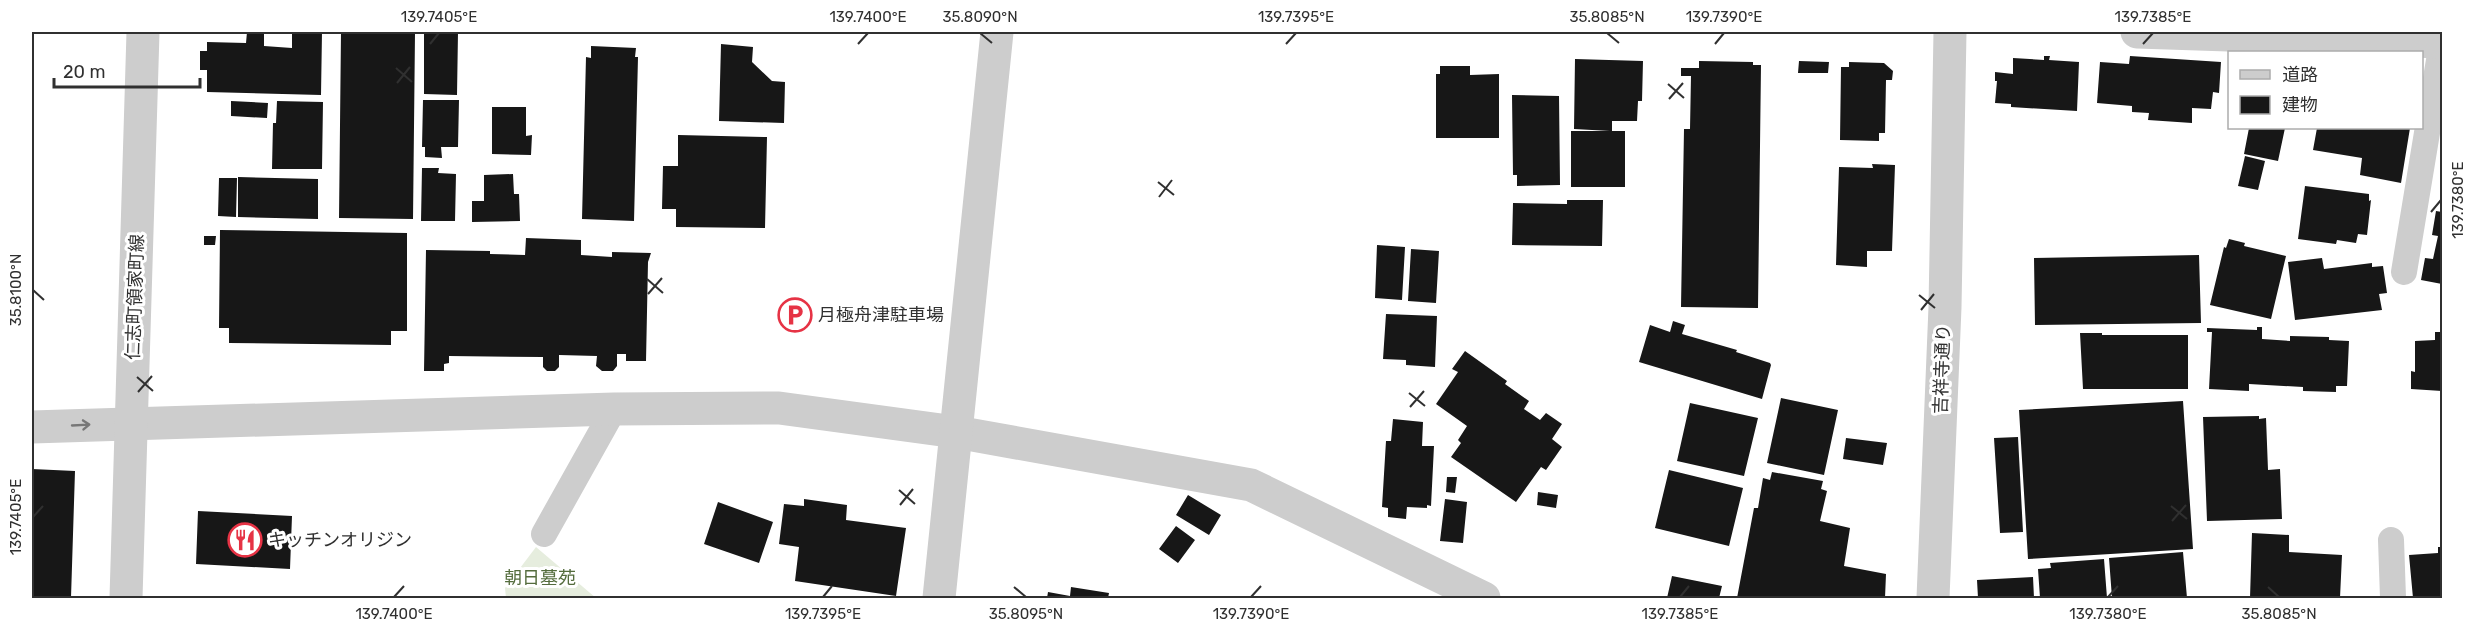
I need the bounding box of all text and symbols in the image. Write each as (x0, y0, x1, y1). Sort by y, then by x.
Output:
text: 139.7405°E (401, 8, 477, 26)
text: 139.7400°E (829, 8, 907, 26)
text: 35.8090°N (942, 8, 1018, 26)
text: 139.7395°E (1258, 8, 1334, 26)
text: 35.8085°N (1569, 8, 1645, 26)
text: 139.7390°E (1686, 8, 1762, 26)
text: 139.7385°E (2115, 8, 2191, 26)
scale bar (54, 51, 200, 89)
legend (2228, 51, 2423, 129)
text: 20 m (63, 61, 105, 83)
text: 道路 (2282, 64, 2318, 86)
text: 建物 (2282, 94, 2318, 116)
text: 139.7380°E (2449, 161, 2467, 239)
street label: 仁志町領家町線 (122, 234, 148, 360)
text: 35.8100°N (7, 254, 25, 326)
parking icon: 月極舟津駐車場 (777, 297, 813, 333)
place label: 月極舟津駐車場 (818, 304, 944, 326)
street label: 吉祥寺通り (1929, 324, 1955, 414)
one-way arrow (70, 419, 90, 430)
text: 139.7405°E (7, 479, 25, 555)
restaurant icon: キッチンオリジン (227, 522, 263, 558)
place label: キッチンオリジン (268, 529, 412, 551)
park label: 朝日墓苑 (504, 567, 576, 589)
text: 139.7400°E (355, 605, 433, 623)
text: 139.7395°E (785, 605, 861, 623)
text: 35.8095°N (989, 605, 1063, 623)
text: 139.7390°E (1213, 605, 1289, 623)
text: 139.7385°E (1642, 605, 1718, 623)
text: 139.7380°E (2069, 605, 2147, 623)
text: 35.8085°N (2241, 605, 2317, 623)

